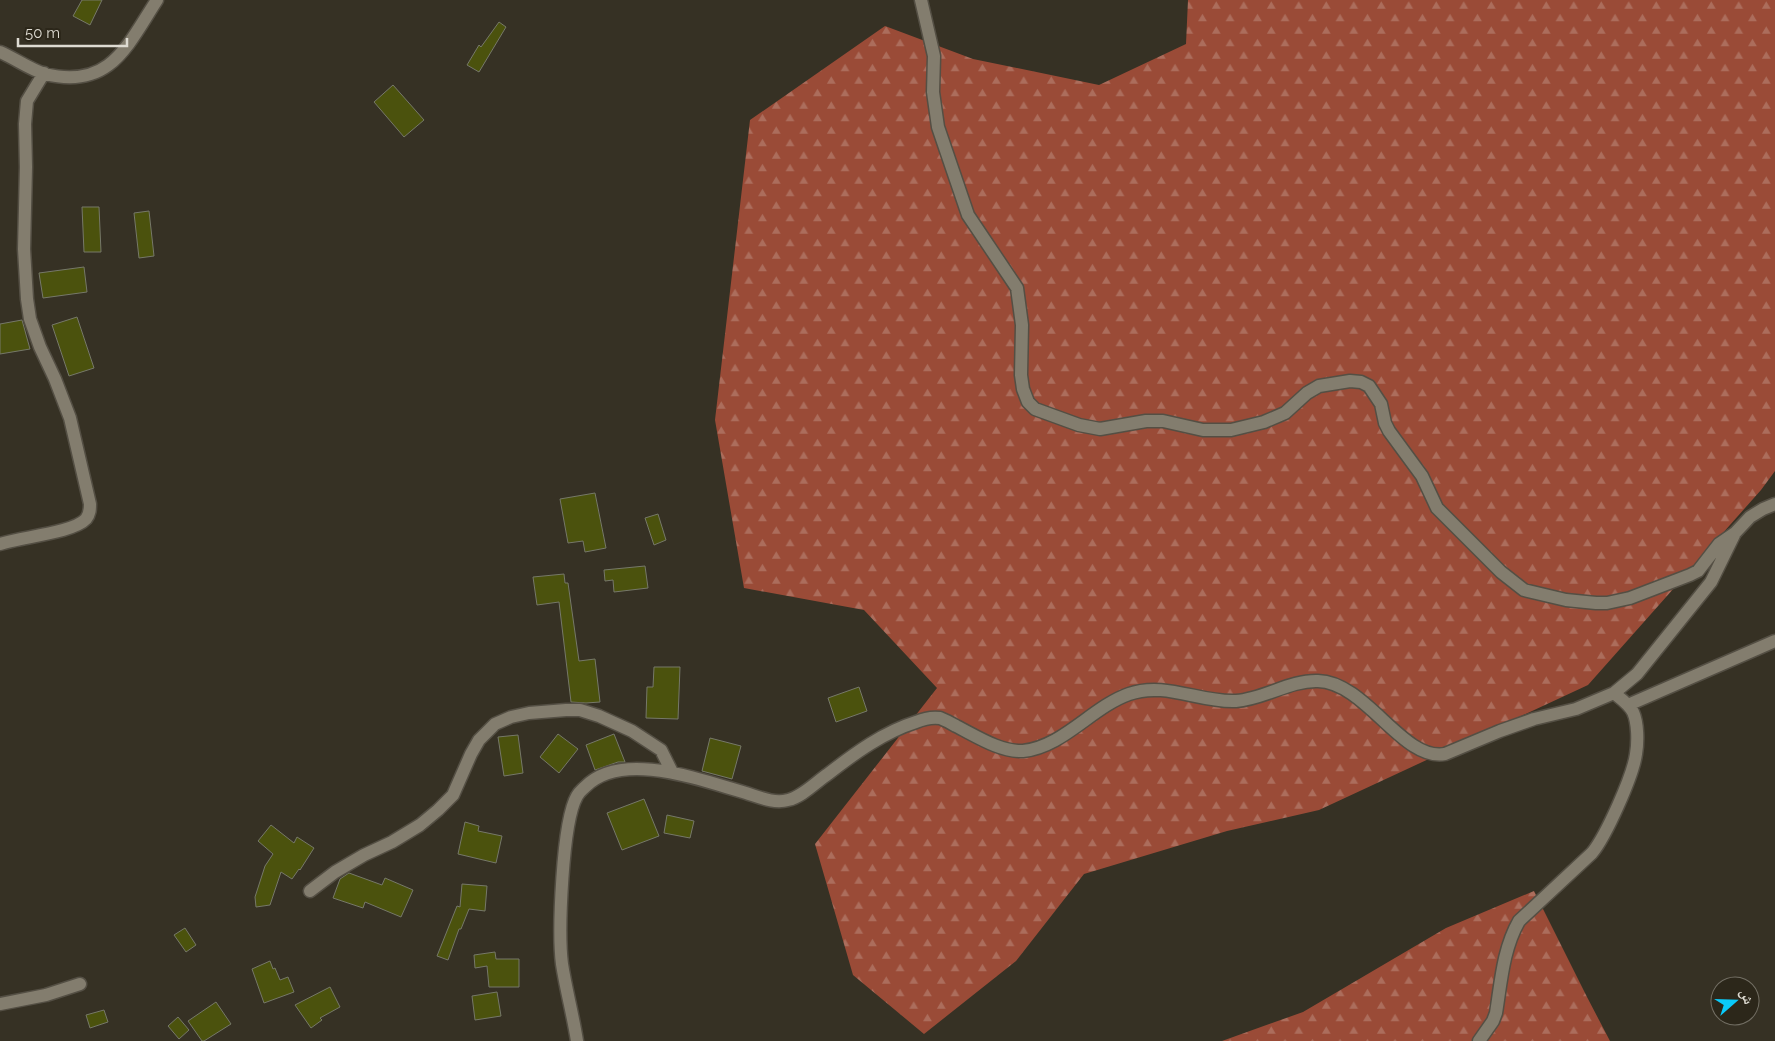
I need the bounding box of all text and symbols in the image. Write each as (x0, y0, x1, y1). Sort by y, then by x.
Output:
scale bar (18, 15, 126, 47)
text: 50 m (25, 24, 60, 42)
north arrow (1710, 976, 1760, 1026)
text: ش (1736, 987, 1757, 1007)

